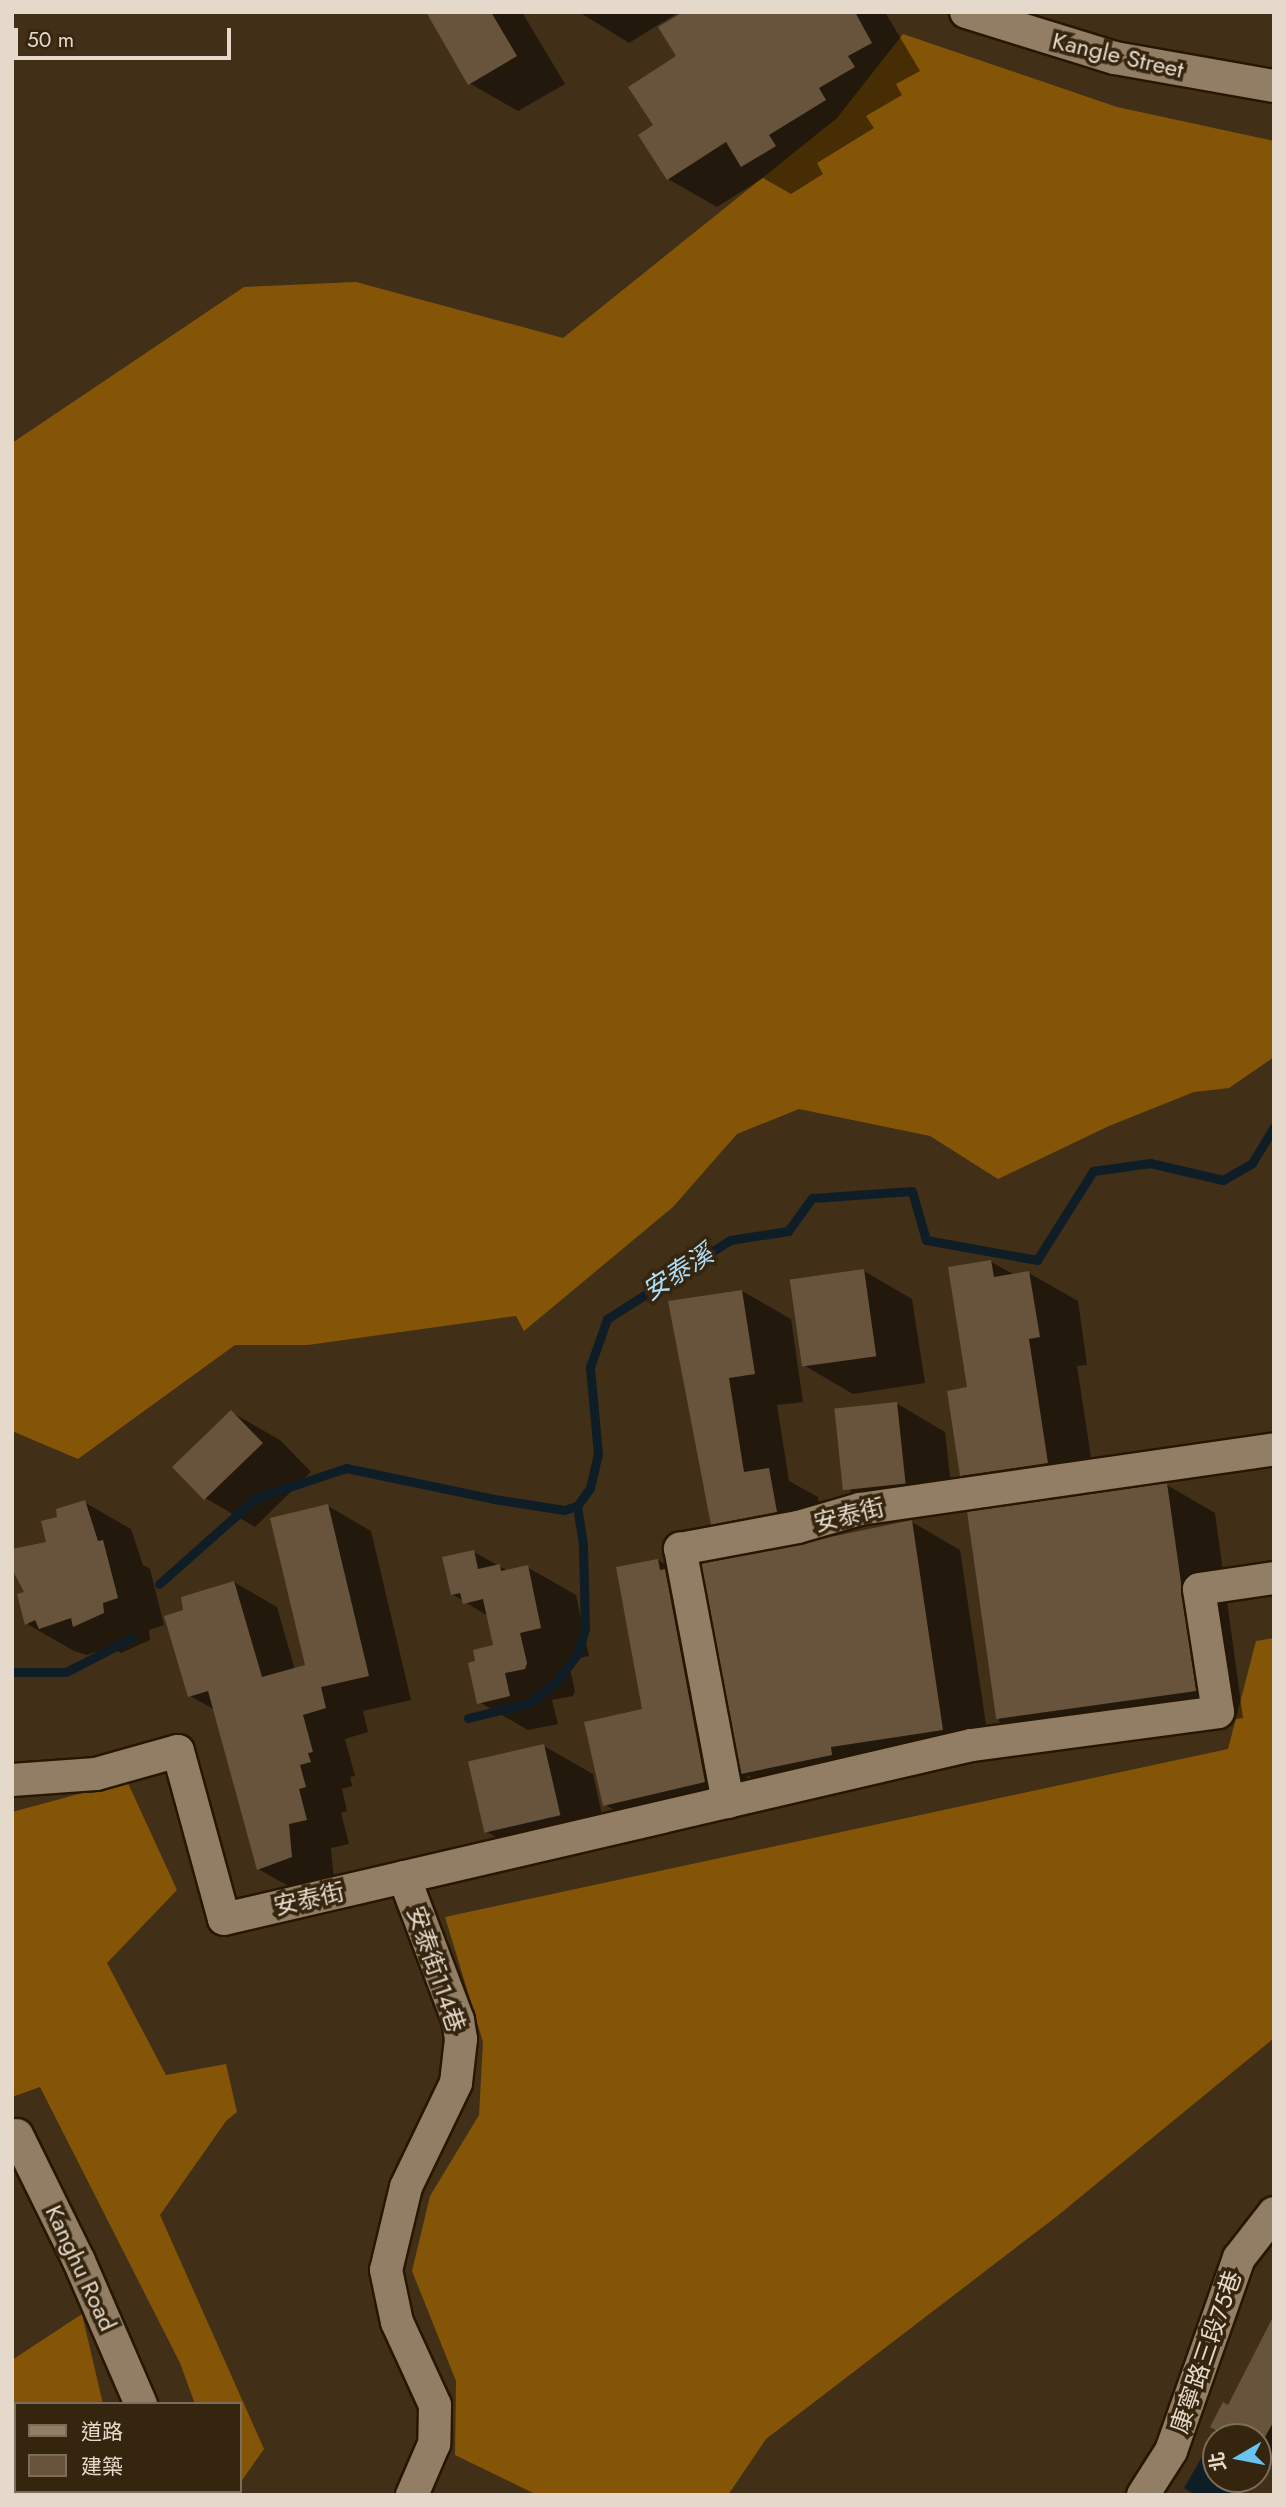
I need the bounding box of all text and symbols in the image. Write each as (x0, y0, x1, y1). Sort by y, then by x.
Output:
scale bar (18, 14, 234, 58)
text: 50 m (27, 25, 74, 55)
street label: Kangle Street (1050, 26, 1186, 84)
water label: 安泰溪 (637, 1239, 719, 1307)
street label: 安泰街 (811, 1492, 887, 1538)
street label: 安泰街 (271, 1877, 347, 1921)
street label: 安泰街114巷 (401, 1902, 471, 2036)
street label: Kanghu Road (39, 2200, 123, 2336)
street label: 康寧路三段75巷 (1165, 2267, 1247, 2437)
legend (14, 2402, 242, 2493)
text: 道路 (81, 2417, 123, 2447)
north arrow (1202, 2423, 1272, 2493)
text: 北 (1203, 2450, 1233, 2473)
text: 建築 (81, 2452, 123, 2482)

